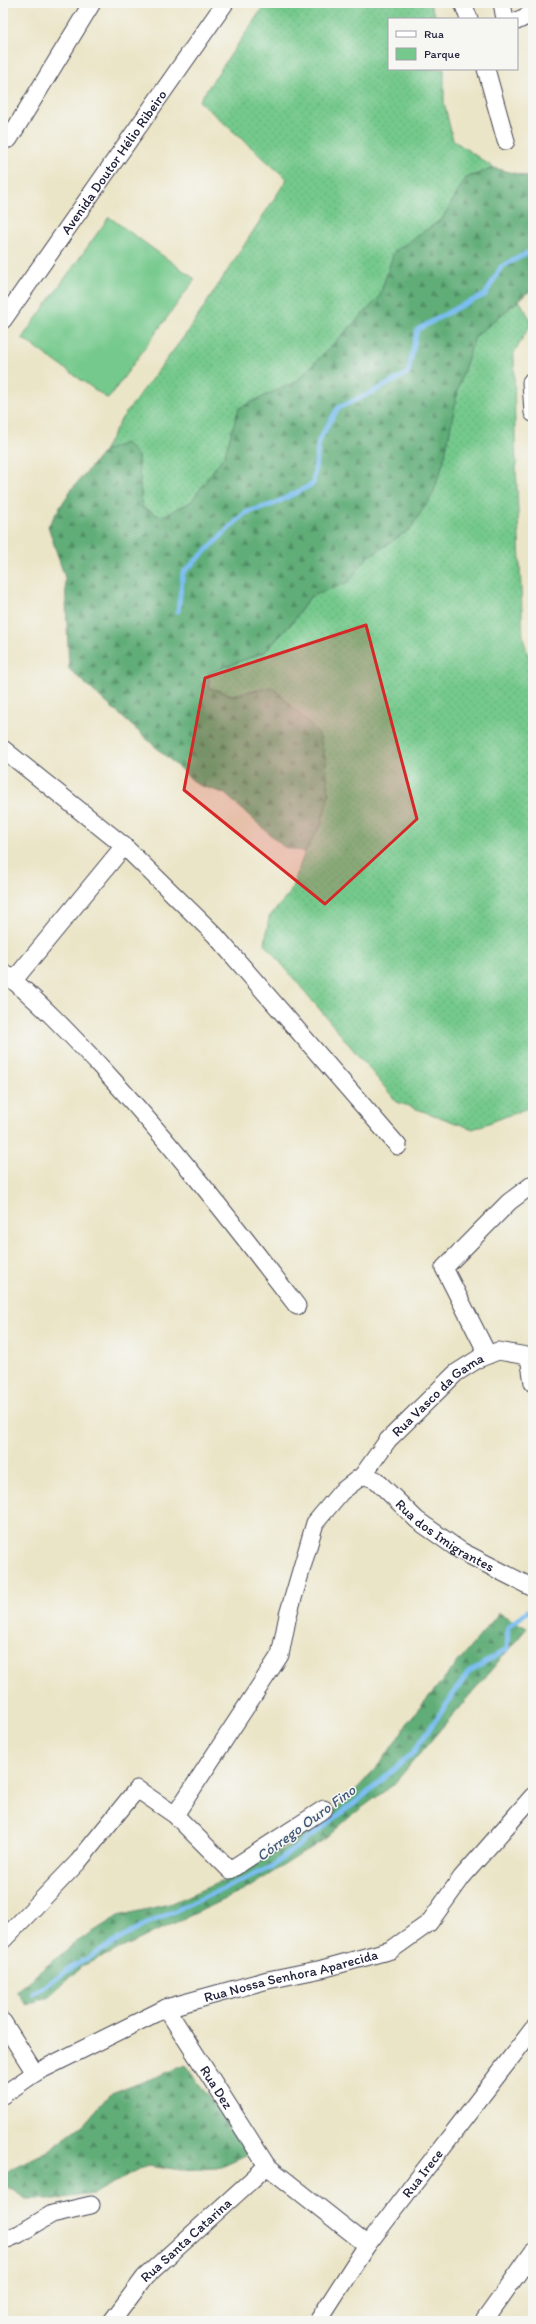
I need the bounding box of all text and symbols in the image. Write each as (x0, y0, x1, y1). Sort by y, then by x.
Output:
legend (388, 18, 518, 70)
text: Rua (424, 27, 444, 41)
text: Parque (424, 47, 460, 61)
street label: Avenida Doutor Hélio Ribeiro (58, 87, 171, 238)
street label: Rua Vasco da Gama (388, 1349, 487, 1440)
street label: Rua dos Imigrantes (392, 1496, 497, 1576)
water label: Córrego Ouro Fino (253, 1781, 359, 1865)
street label: Rua Nossa Senhora Aparecida (202, 1946, 380, 2006)
street label: Rua Dez (196, 2063, 237, 2113)
street label: Rua Irece (399, 2146, 447, 2201)
street label: Rua Santa Catarina (137, 2195, 235, 2286)

